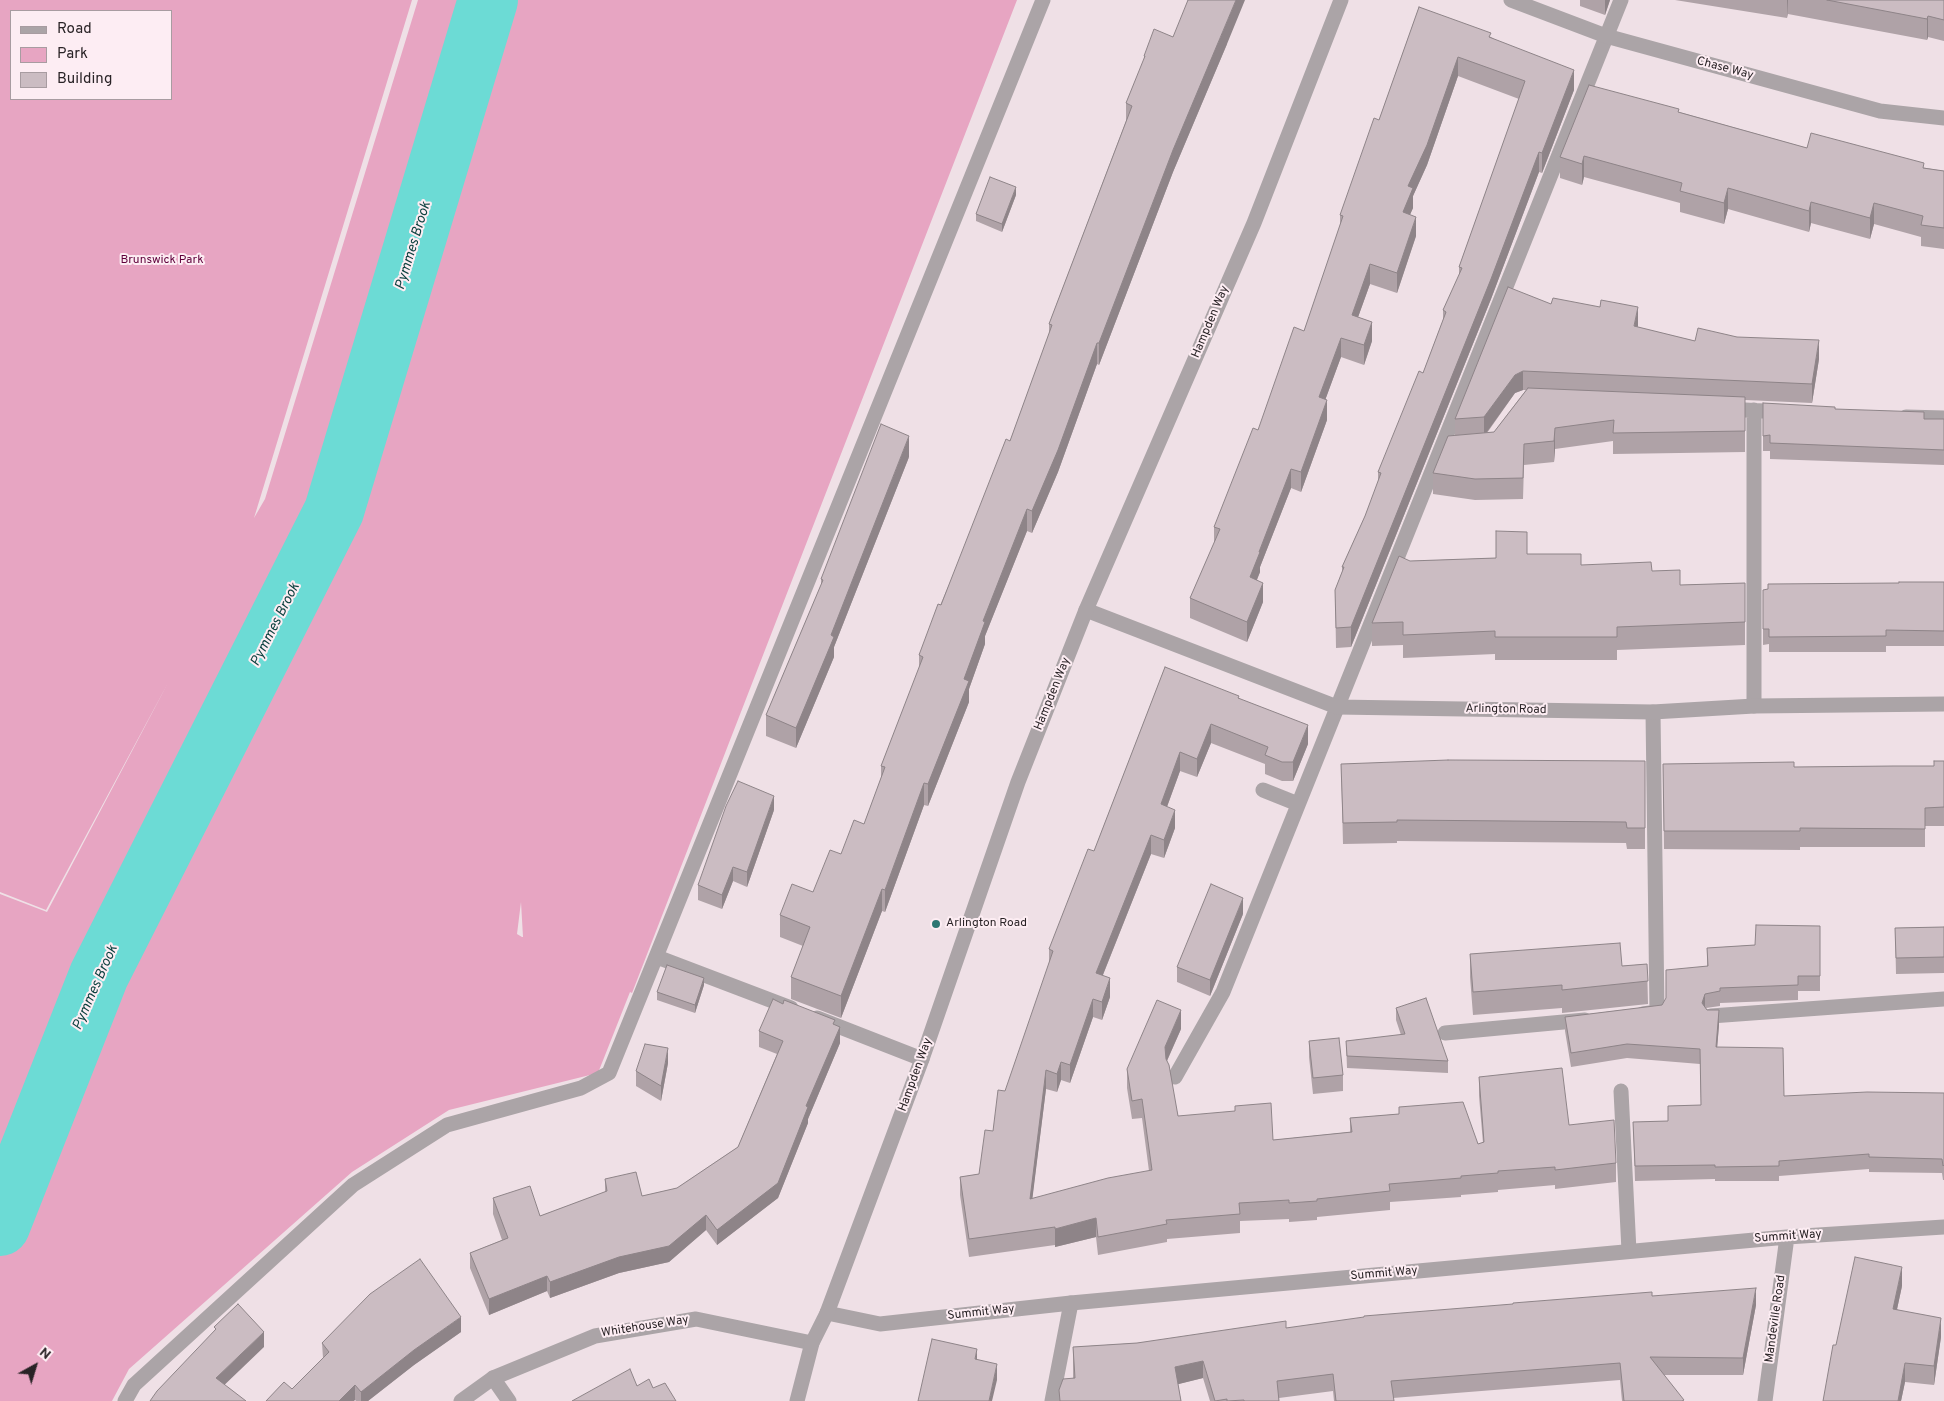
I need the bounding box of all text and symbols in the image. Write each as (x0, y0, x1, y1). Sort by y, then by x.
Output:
legend (10, 10, 172, 100)
text: Road (57, 20, 92, 39)
text: Park (57, 45, 88, 64)
street label: Chase Way (1695, 55, 1755, 83)
text: Building (57, 70, 112, 89)
water label: Pymmes Brook (393, 200, 435, 292)
park label: Brunswick Park (120, 254, 204, 268)
street label: Hampden Way (1189, 284, 1233, 360)
water label: Pymmes Brook (248, 581, 304, 669)
street label: Hampden Way (1032, 656, 1074, 732)
street label: Arlington Road (1465, 702, 1547, 718)
place label: Arlington Road (946, 917, 1027, 931)
marker: Arlington Road (930, 918, 942, 930)
water label: Pymmes Brook (70, 943, 122, 1033)
street label: Hampden Way (896, 1036, 936, 1114)
street label: Summit Way (1754, 1227, 1822, 1247)
street label: Summit Way (1350, 1264, 1418, 1284)
street label: Mandeville Road (1763, 1274, 1789, 1364)
street label: Summit Way (947, 1302, 1015, 1324)
street label: Whitehouse Way (600, 1313, 690, 1341)
north arrow (10, 1341, 60, 1391)
text: N (35, 1344, 54, 1364)

